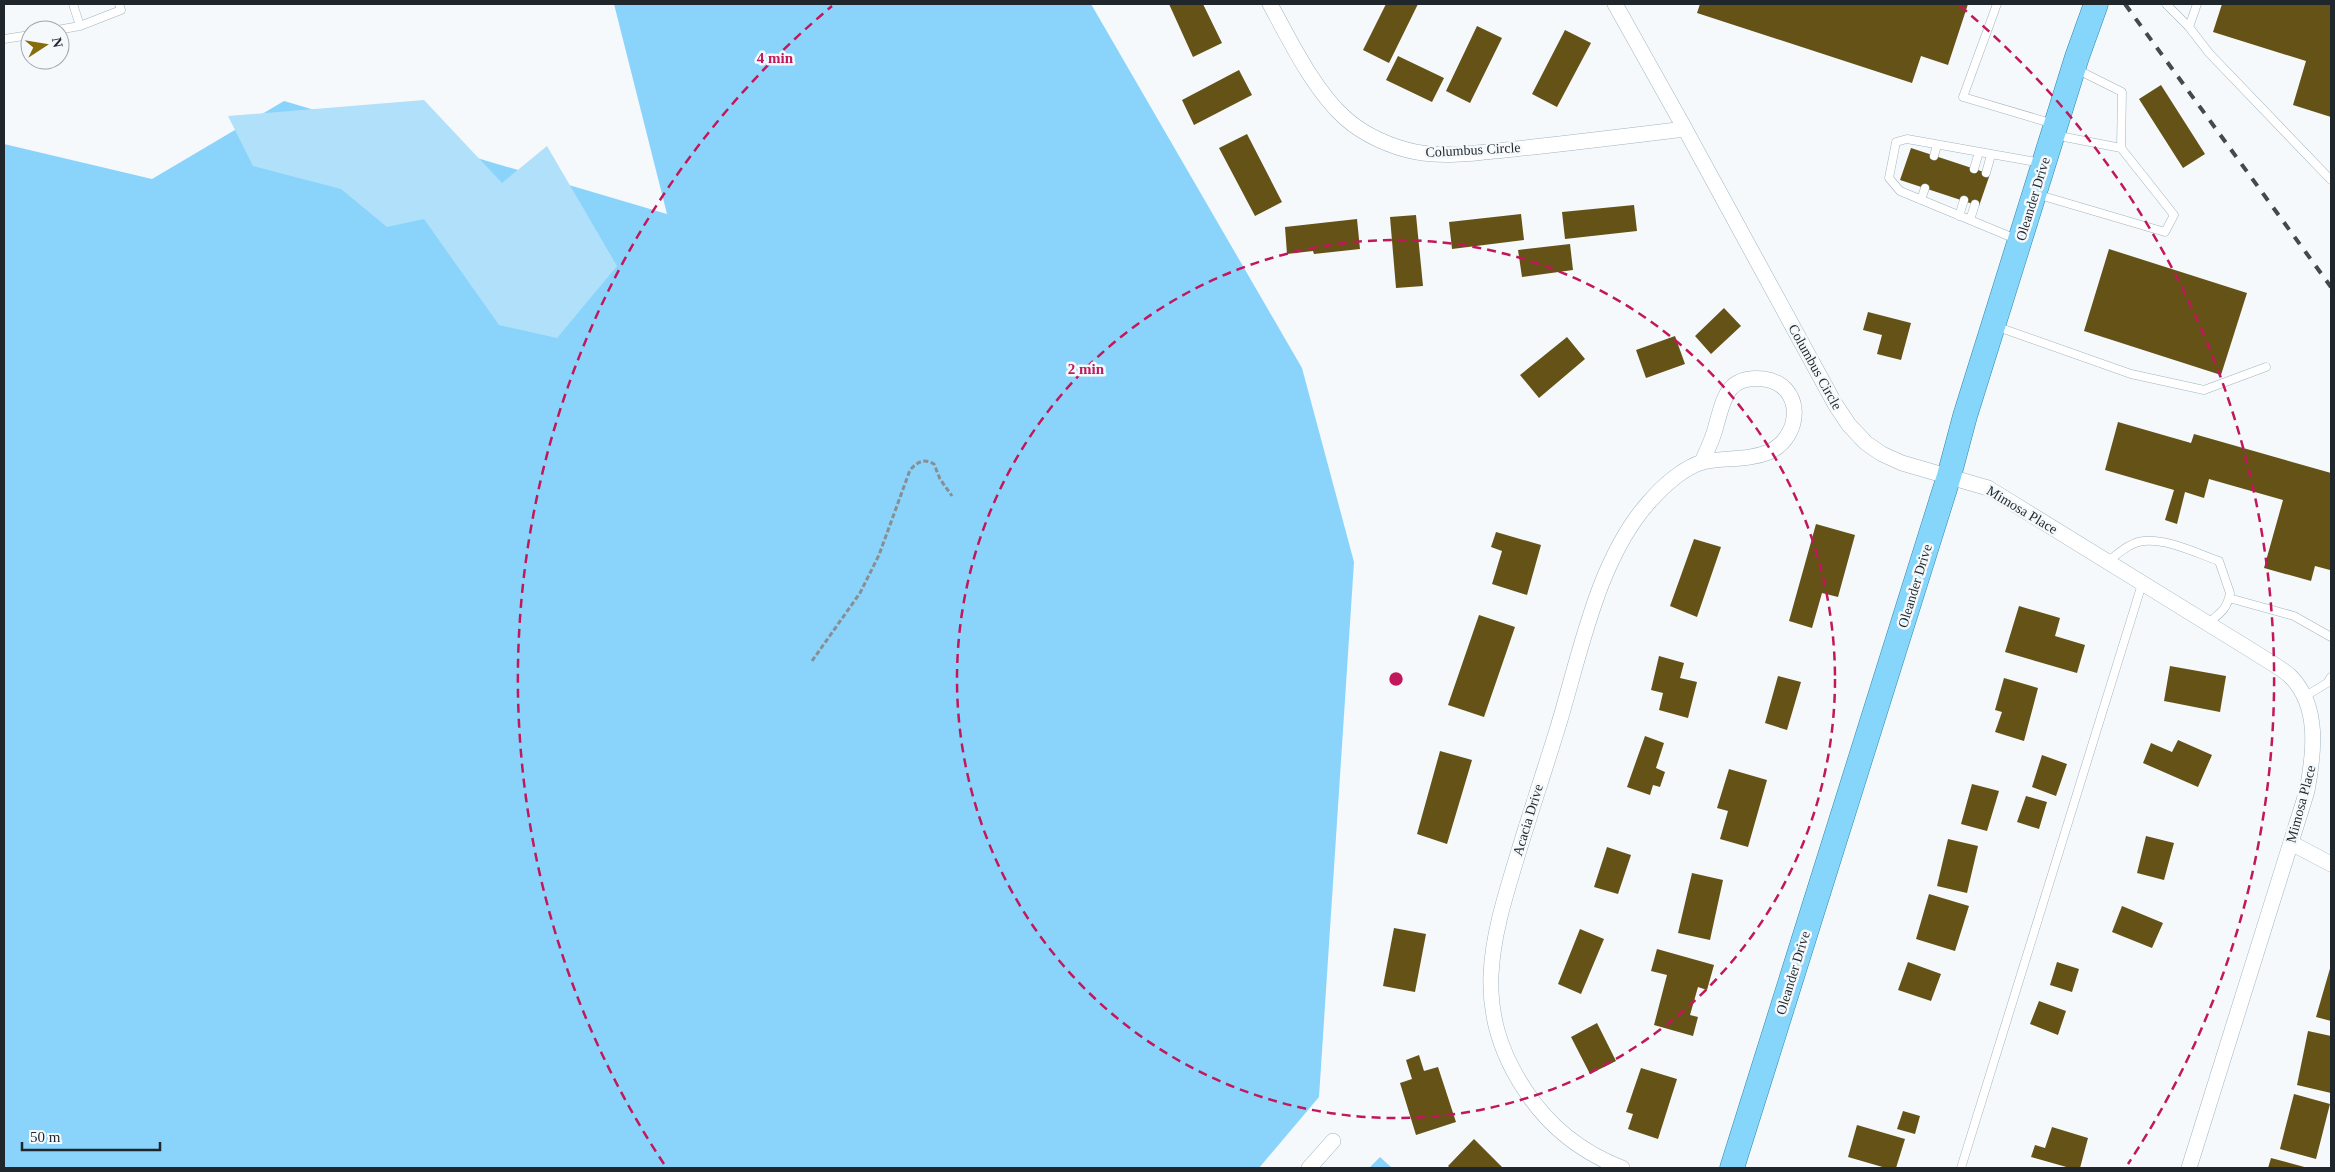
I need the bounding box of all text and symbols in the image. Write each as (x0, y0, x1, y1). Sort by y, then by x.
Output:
north arrow (20, 20, 70, 70)
text: N (49, 36, 66, 49)
text: 4 min (757, 50, 794, 66)
street label: Columbus Circle (1425, 140, 1521, 160)
street label: Oleander Drive (2013, 155, 2053, 243)
street label: Columbus Circle (1785, 322, 1845, 412)
text: 2 min (1068, 361, 1105, 377)
street label: Mimosa Place (1984, 483, 2060, 537)
street label: Oleander Drive (1895, 542, 1935, 630)
centre of rings (1387, 670, 1405, 688)
street label: Mimosa Place (2283, 764, 2319, 844)
street label: Acacia Drive (1510, 782, 1546, 858)
street label: Oleander Drive (1773, 929, 1813, 1017)
scale bar (22, 1120, 160, 1152)
text: 50 m (30, 1129, 61, 1145)

